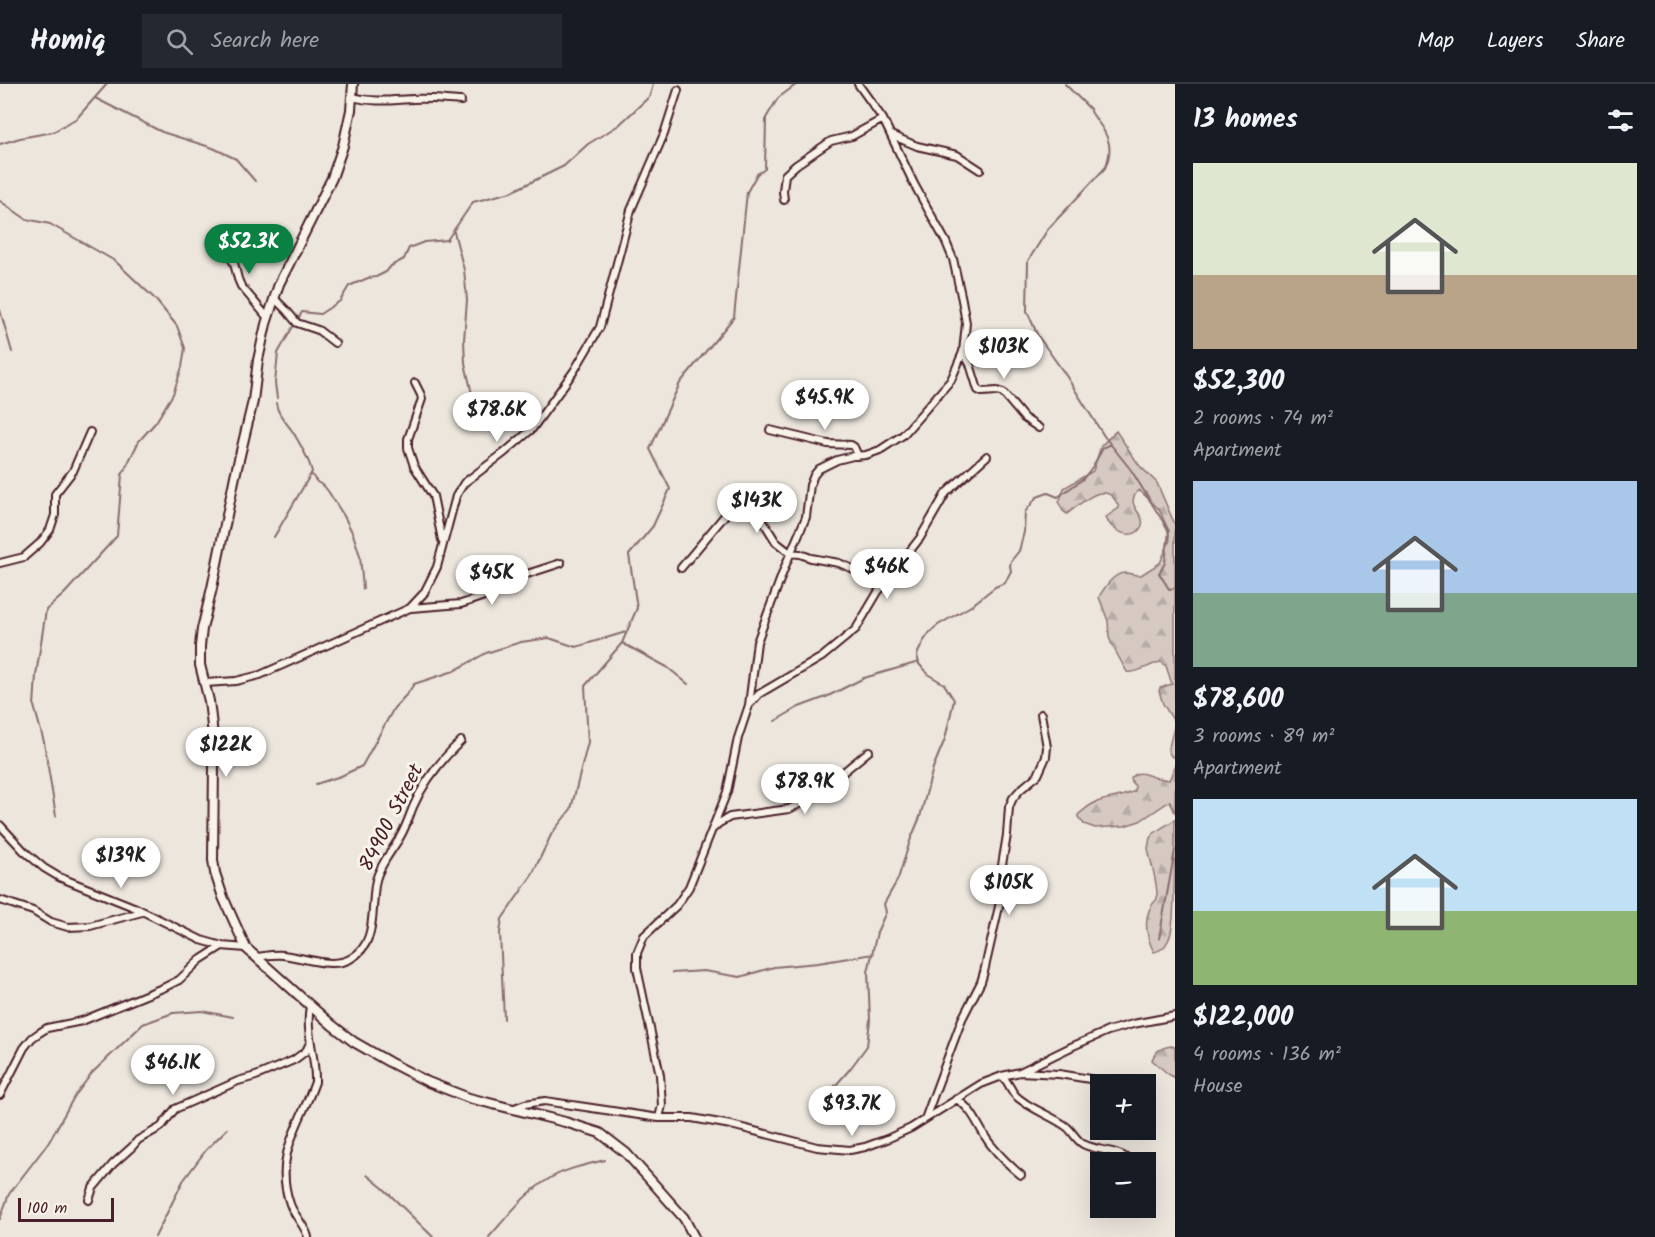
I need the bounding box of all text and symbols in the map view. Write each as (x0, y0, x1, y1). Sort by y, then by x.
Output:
search box (142, 14, 562, 68)
text: Homiq (30, 19, 106, 64)
text: Search here (211, 24, 319, 59)
icon: search (163, 25, 196, 58)
text: Map (1417, 25, 1454, 58)
text: Layers (1487, 25, 1543, 58)
text: Share (1576, 25, 1625, 58)
text: 13 homes (1193, 99, 1298, 141)
icon: filters (1604, 104, 1637, 137)
icon: home (1361, 202, 1469, 310)
pin: $52.3K (200, 224, 298, 275)
text: $52.3K (218, 227, 280, 259)
pin: $103K (962, 329, 1046, 380)
text: $103K (978, 332, 1030, 364)
text: $52,300 (1193, 361, 1284, 403)
pin: $45.9K (776, 380, 874, 431)
text: $45.9K (795, 383, 855, 415)
pin: $78.6K (448, 392, 546, 443)
text: $78.6K (467, 395, 527, 427)
text: 2 rooms · 74 m² (1193, 403, 1333, 435)
text: Apartment (1193, 435, 1282, 467)
pin: $143K (715, 483, 799, 534)
text: $143K (731, 486, 783, 518)
icon: home (1361, 520, 1469, 628)
pin: $46K (851, 549, 923, 600)
text: $46K (864, 552, 910, 584)
pin: $45K (456, 555, 528, 606)
text: $45K (470, 558, 514, 590)
text: $78,600 (1193, 679, 1284, 721)
text: 3 rooms · 89 m² (1193, 721, 1334, 753)
pin: $122K (184, 727, 268, 778)
text: $122K (199, 730, 253, 762)
text: Apartment (1193, 753, 1282, 785)
street label: 84900 Street (351, 758, 434, 878)
pin: $78.9K (756, 764, 854, 815)
text: $78.9K (775, 767, 835, 799)
pin: $139K (79, 838, 163, 889)
icon: home (1361, 838, 1469, 946)
text: $139K (96, 841, 146, 873)
pin: $105K (967, 865, 1051, 916)
text: $105K (984, 868, 1034, 900)
text: $122,000 (1193, 997, 1293, 1039)
text: 4 rooms · 136 m² (1193, 1039, 1341, 1071)
pin: $46.1K (124, 1045, 222, 1096)
text: $46.1K (145, 1048, 201, 1080)
text: House (1193, 1071, 1243, 1103)
map controls (1090, 1074, 1156, 1218)
button: + (1090, 1074, 1156, 1140)
pin: $93.7K (803, 1086, 901, 1137)
text: $93.7K (822, 1089, 882, 1121)
button: − (1090, 1152, 1156, 1218)
scale bar (18, 1195, 114, 1222)
text: 100 m (27, 1196, 67, 1221)

